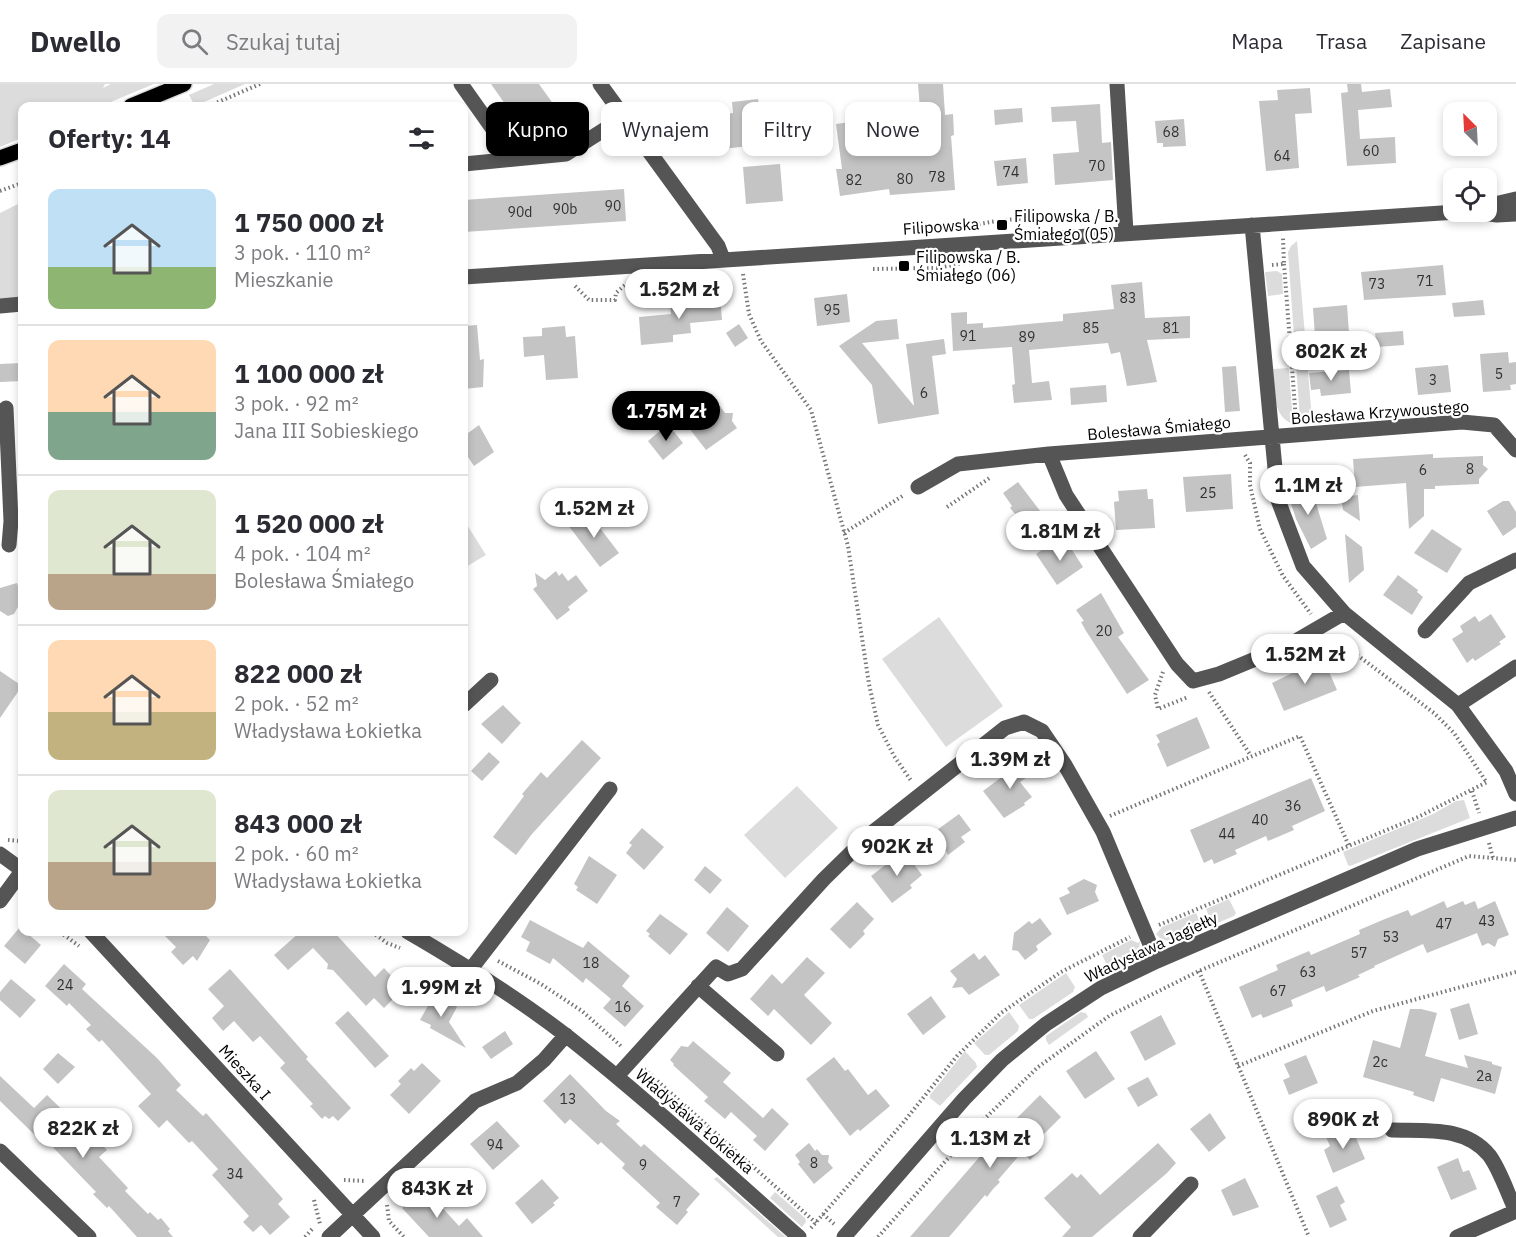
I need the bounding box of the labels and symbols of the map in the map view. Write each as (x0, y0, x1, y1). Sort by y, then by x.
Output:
north arrow (1443, 102, 1497, 156)
house number: 68 (1163, 123, 1179, 141)
house number: 60 (1363, 142, 1379, 160)
house number: 64 (1274, 147, 1290, 165)
house number: 70 (1089, 157, 1105, 175)
house number: 74 (1003, 163, 1019, 181)
house number: 78 (929, 168, 945, 186)
house number: 80 (897, 170, 913, 188)
house number: 82 (846, 171, 862, 189)
house number: 90 (605, 197, 621, 215)
house number: 90b (553, 200, 577, 218)
house number: 90d (508, 203, 532, 221)
place label: Filipowska / B. Śmiałego (05) (1014, 206, 1119, 244)
street label: Filipowska (902, 213, 980, 239)
marker: Filipowska / B. Śmiałego (05) (995, 218, 1009, 232)
place label: Filipowska / B. Śmiałego (06) (916, 247, 1021, 285)
marker: Filipowska / B. Śmiałego (06) (897, 259, 911, 273)
pin: 1.52M zł (617, 269, 741, 320)
house number: 71 (1417, 272, 1433, 290)
house number: 73 (1369, 275, 1385, 293)
house number: 83 (1120, 289, 1136, 307)
house number: 95 (824, 301, 840, 319)
house number: 85 (1083, 319, 1099, 337)
house number: 81 (1163, 319, 1179, 337)
house number: 91 (960, 327, 976, 345)
house number: 89 (1019, 328, 1035, 346)
pin: 802K zł (1276, 331, 1386, 382)
house number: 5 (1495, 365, 1503, 383)
house number: 3 (1429, 371, 1437, 389)
house number: 6 (920, 384, 928, 402)
pin: 1.75M zł (604, 391, 728, 442)
street label: Bolesława Krzywoustego (1290, 396, 1470, 428)
street label: Bolesława Śmiałego (1086, 411, 1232, 444)
house number: 8 (1466, 460, 1474, 478)
house number: 6 (1419, 461, 1427, 479)
pin: 1.1M zł (1253, 465, 1363, 516)
house number: 25 (1200, 484, 1216, 502)
pin: 1.52M zł (532, 488, 656, 539)
pin: 1.81M zł (998, 511, 1122, 562)
house number: 20 (1096, 622, 1112, 640)
pin: 1.52M zł (1243, 634, 1367, 685)
pin: 1.39M zł (948, 739, 1072, 790)
house number: 36 (1285, 797, 1301, 815)
house number: 40 (1252, 811, 1268, 829)
house number: 44 (1219, 825, 1235, 843)
pin: 902K zł (842, 826, 952, 877)
street label: Władysława Jagiełły (1081, 907, 1221, 987)
house number: 43 (1479, 912, 1495, 930)
house number: 47 (1436, 915, 1452, 933)
house number: 53 (1383, 928, 1399, 946)
house number: 57 (1351, 944, 1367, 962)
house number: 18 (583, 954, 599, 972)
house number: 63 (1300, 963, 1316, 981)
pin: 1.99M zł (379, 967, 503, 1018)
house number: 24 (57, 976, 73, 994)
house number: 67 (1270, 982, 1286, 1000)
house number: 16 (615, 998, 631, 1016)
street label: Mieszka I (215, 1040, 275, 1104)
house number: 2c (1372, 1053, 1388, 1071)
street label: Władysława Łokietka (632, 1064, 759, 1178)
house number: 2a (1476, 1067, 1492, 1085)
house number: 13 (560, 1090, 576, 1108)
pin: 890K zł (1288, 1099, 1398, 1150)
pin: 822K zł (28, 1108, 138, 1159)
pin: 1.13M zł (928, 1118, 1052, 1169)
house number: 94 (487, 1136, 503, 1154)
house number: 8 (810, 1154, 818, 1172)
house number: 9 (639, 1156, 647, 1174)
house number: 34 (227, 1165, 243, 1183)
pin: 843K zł (382, 1168, 492, 1219)
house number: 7 (673, 1193, 681, 1211)

